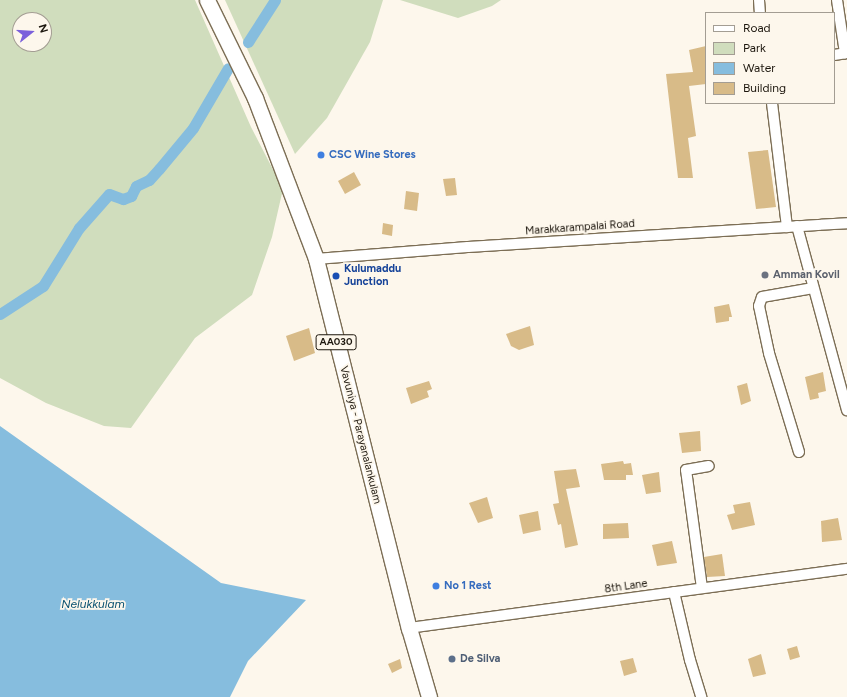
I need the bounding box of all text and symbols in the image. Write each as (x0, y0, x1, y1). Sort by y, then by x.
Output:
north arrow (12, 12, 52, 52)
legend (705, 12, 835, 104)
text: Road (743, 21, 771, 35)
text: N (36, 23, 50, 35)
text: Park (743, 41, 766, 55)
text: Water (743, 61, 775, 75)
text: Building (743, 81, 786, 95)
place label: CSC Wine Stores (329, 148, 416, 162)
marker: CSC Wine Stores (316, 150, 326, 160)
street label: Marakkarampalai Road (525, 218, 635, 238)
place label: Kulumaddu Junction (344, 263, 401, 289)
place label: Amman Kovil (773, 268, 840, 282)
marker: Amman Kovil (760, 270, 770, 280)
marker: Kulumaddu Junction (331, 271, 341, 281)
road number: AA030 (315, 334, 357, 350)
street label: Vavuniya - Parayanalankulam (336, 365, 384, 505)
street label: 8th Lane (604, 577, 648, 597)
place label: No 1 Rest (444, 579, 492, 593)
marker: No 1 Rest (431, 581, 441, 591)
water label: Nelukkulam (61, 598, 125, 612)
place label: De Silva (460, 652, 500, 666)
marker: De Silva (447, 654, 457, 664)

